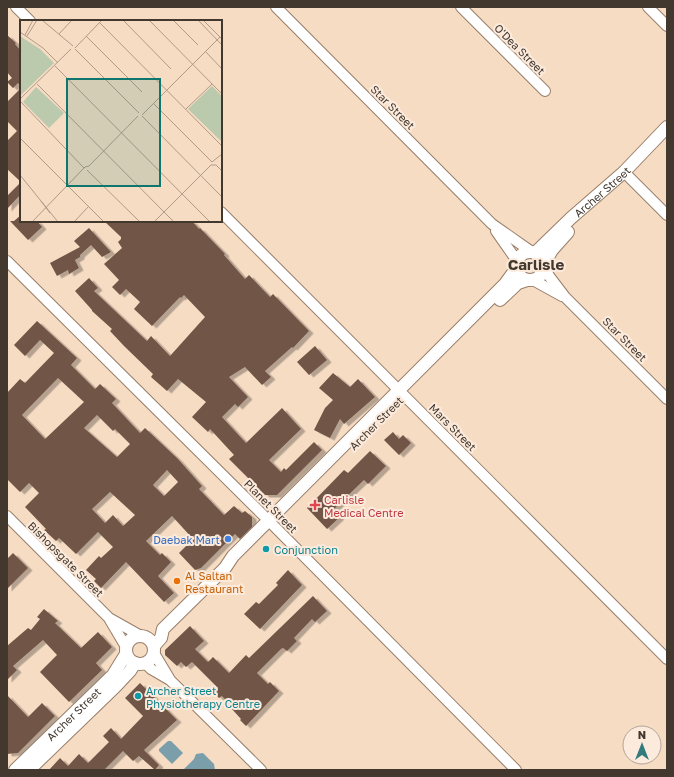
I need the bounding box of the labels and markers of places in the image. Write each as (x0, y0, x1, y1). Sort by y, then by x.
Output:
place label: Carlisle Medical Centre (324, 493, 404, 519)
marker: Carlisle Medical Centre (309, 499, 321, 511)
place label: Daebak Mart (153, 533, 220, 546)
marker: Daebak Mart (223, 534, 233, 544)
place label: Conjunction (274, 543, 338, 556)
marker: Conjunction (261, 544, 271, 554)
place label: Al Saltan Restaurant (185, 569, 243, 595)
marker: Al Saltan Restaurant (172, 576, 182, 586)
place label: Archer Street Physiotherapy Centre (146, 684, 260, 710)
marker: Archer Street Physiotherapy Centre (133, 691, 143, 701)

